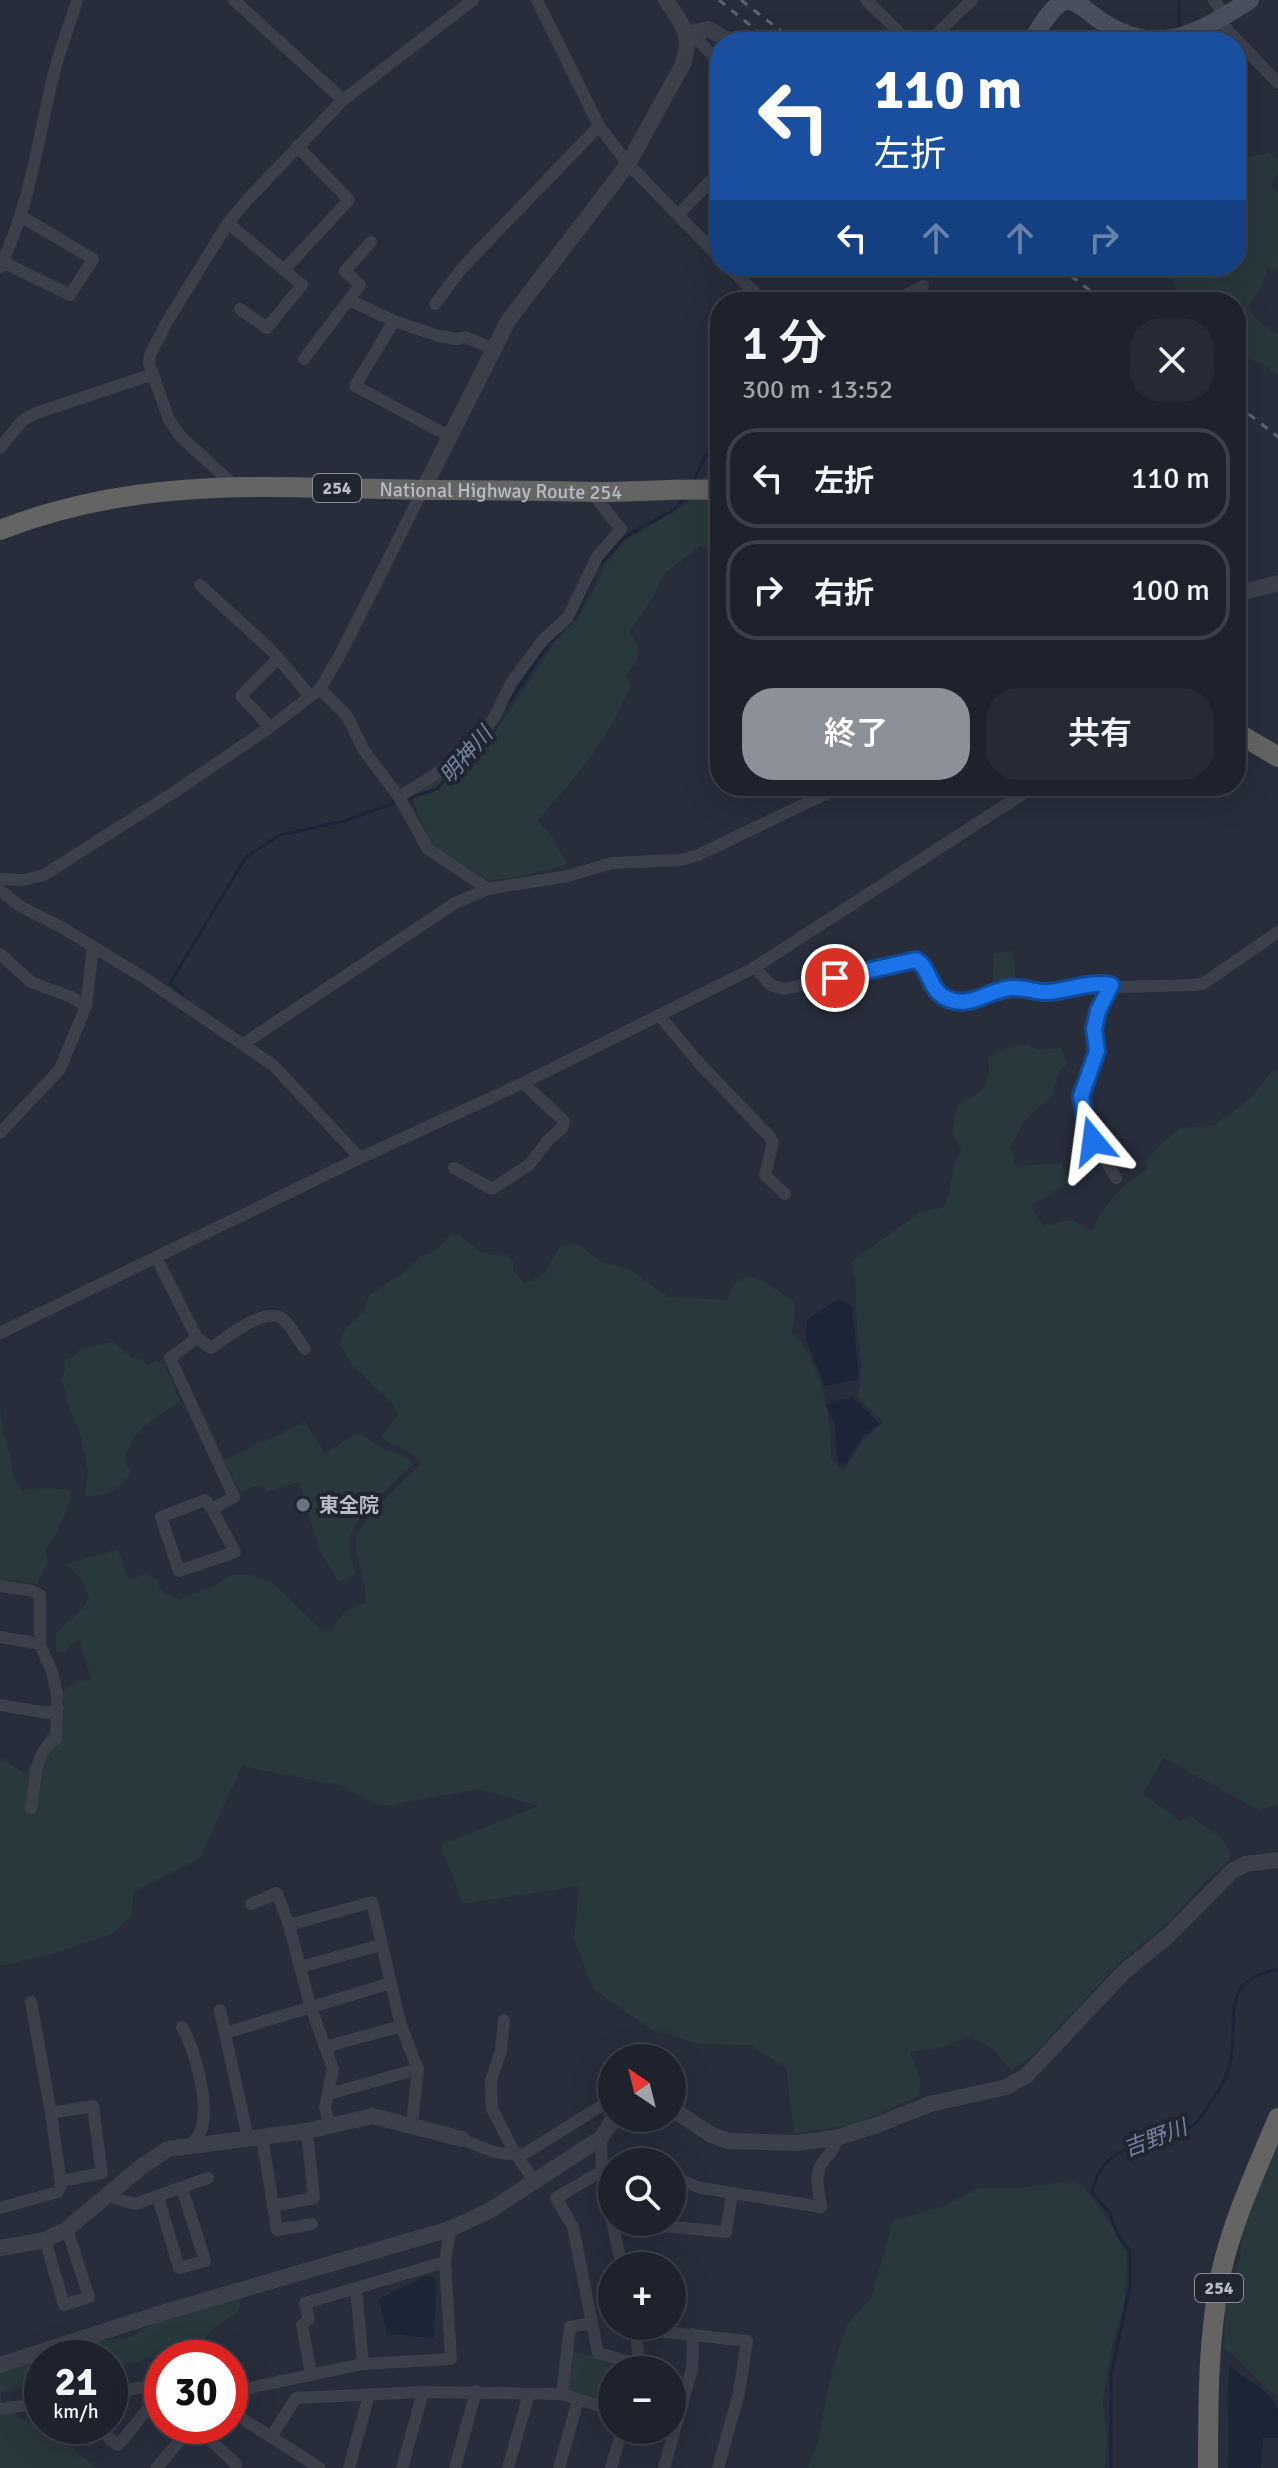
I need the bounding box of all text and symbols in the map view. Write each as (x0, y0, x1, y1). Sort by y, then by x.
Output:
text: 110 m (874, 55, 1022, 124)
icon: left (742, 64, 846, 168)
text: 左折 (874, 132, 946, 177)
icon: left (830, 216, 874, 260)
icon: ahead (914, 216, 958, 260)
icon: ahead (998, 216, 1042, 260)
icon: right (1082, 216, 1126, 260)
text: 1 分 (742, 314, 826, 373)
button: close (1130, 318, 1214, 402)
text: 300 m · 13:52 (742, 374, 893, 406)
icon: left (746, 456, 790, 500)
text: 110 m (1131, 460, 1210, 497)
text: 左折 (814, 463, 874, 500)
road number: 254 (313, 474, 361, 502)
street label: National Highway Route 254 (379, 476, 623, 505)
icon: right (746, 568, 790, 612)
text: 100 m (1131, 572, 1210, 609)
text: 右折 (814, 575, 874, 612)
button: 終了 (742, 688, 970, 780)
button: 共有 (986, 688, 1214, 780)
water label: 明神川 (434, 720, 499, 789)
pin (801, 944, 869, 1012)
icon: arrive (813, 956, 857, 1000)
position arrow (1051, 1099, 1135, 1183)
place label: 東全院 (319, 1493, 379, 1518)
marker: 東全院 (294, 1496, 312, 1514)
north arrow (598, 2044, 686, 2132)
map controls (598, 2044, 686, 2444)
water label: 吉野川 (1119, 2113, 1193, 2162)
button: search (598, 2148, 686, 2236)
button: + (598, 2252, 686, 2340)
road number: 254 (1195, 2274, 1243, 2302)
speed limit sign: 30 (144, 2340, 248, 2444)
button: − (598, 2356, 686, 2444)
text: 21 (54, 2357, 98, 2407)
text: km/h (53, 2399, 99, 2424)

